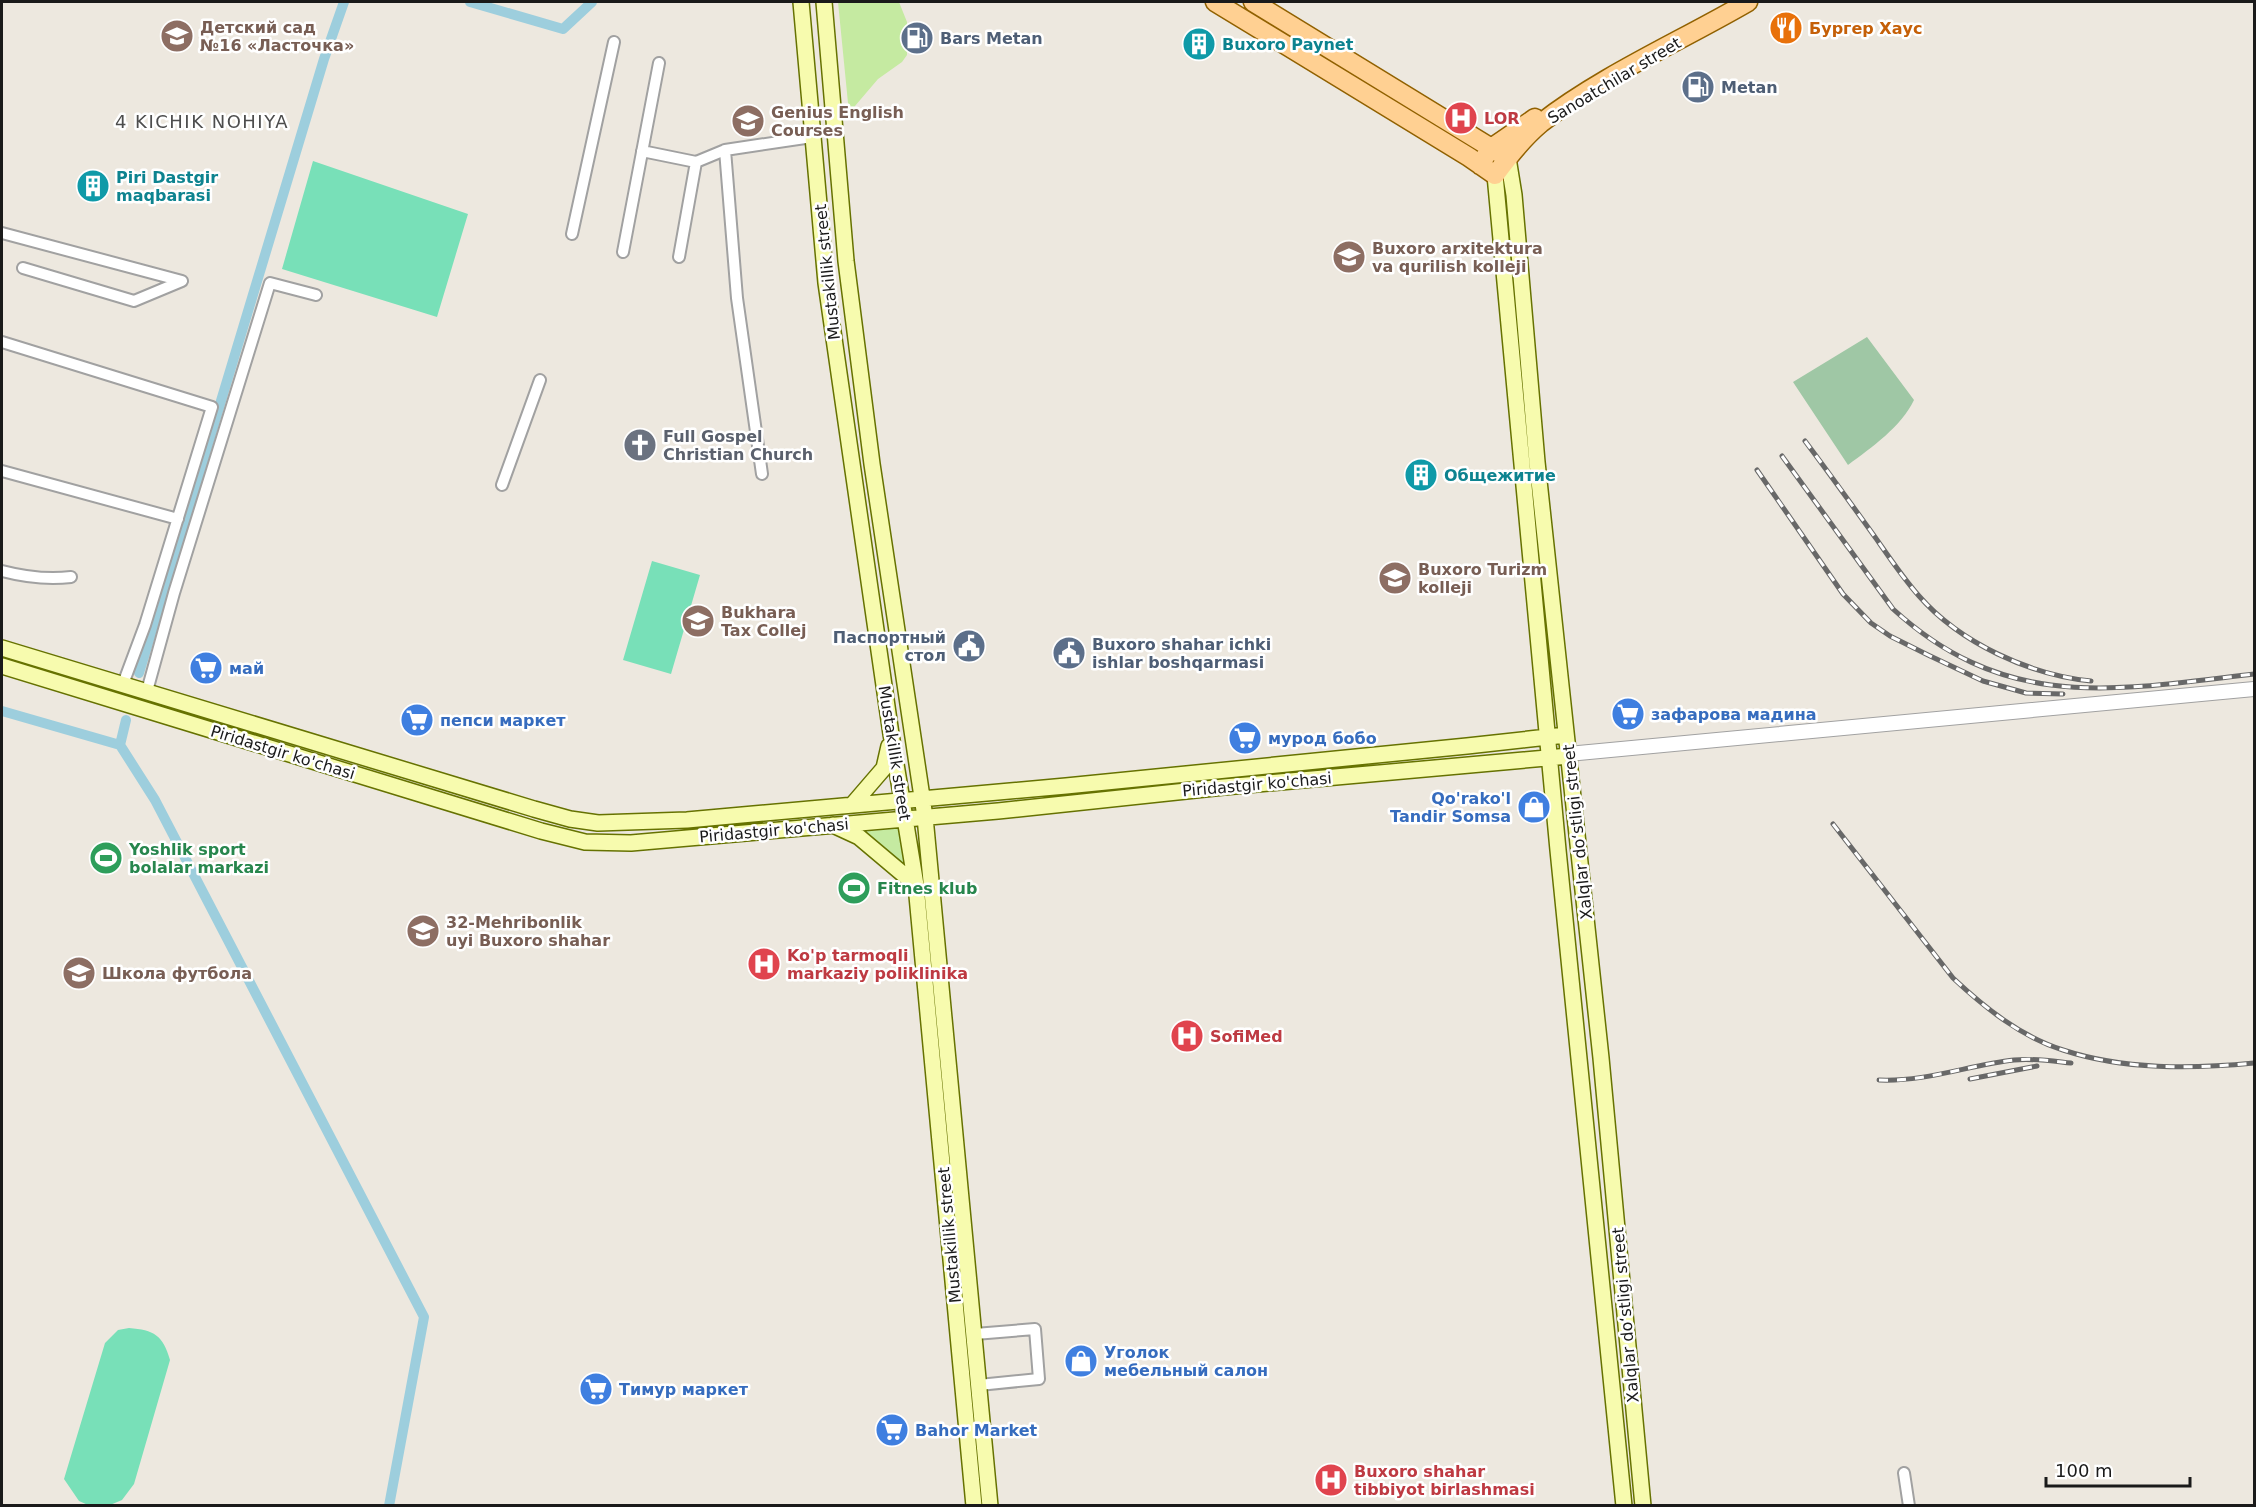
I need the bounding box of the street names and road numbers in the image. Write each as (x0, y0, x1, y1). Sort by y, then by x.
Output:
street label: Sanoatchilar street (1544, 33, 1684, 128)
street label: Mustakillik street (811, 203, 844, 341)
street label: Mustakillik street (874, 684, 915, 822)
street label: Piridastgir ko'chasi (208, 721, 357, 783)
street label: Xalqlar doʻstligi street (1559, 743, 1596, 921)
street label: Piridastgir ko'chasi (1181, 768, 1333, 800)
street label: Piridastgir ko'chasi (698, 814, 850, 846)
street label: Mustakillik street (934, 1166, 965, 1304)
street label: Xalqlar doʻstligi street (1608, 1226, 1643, 1404)

